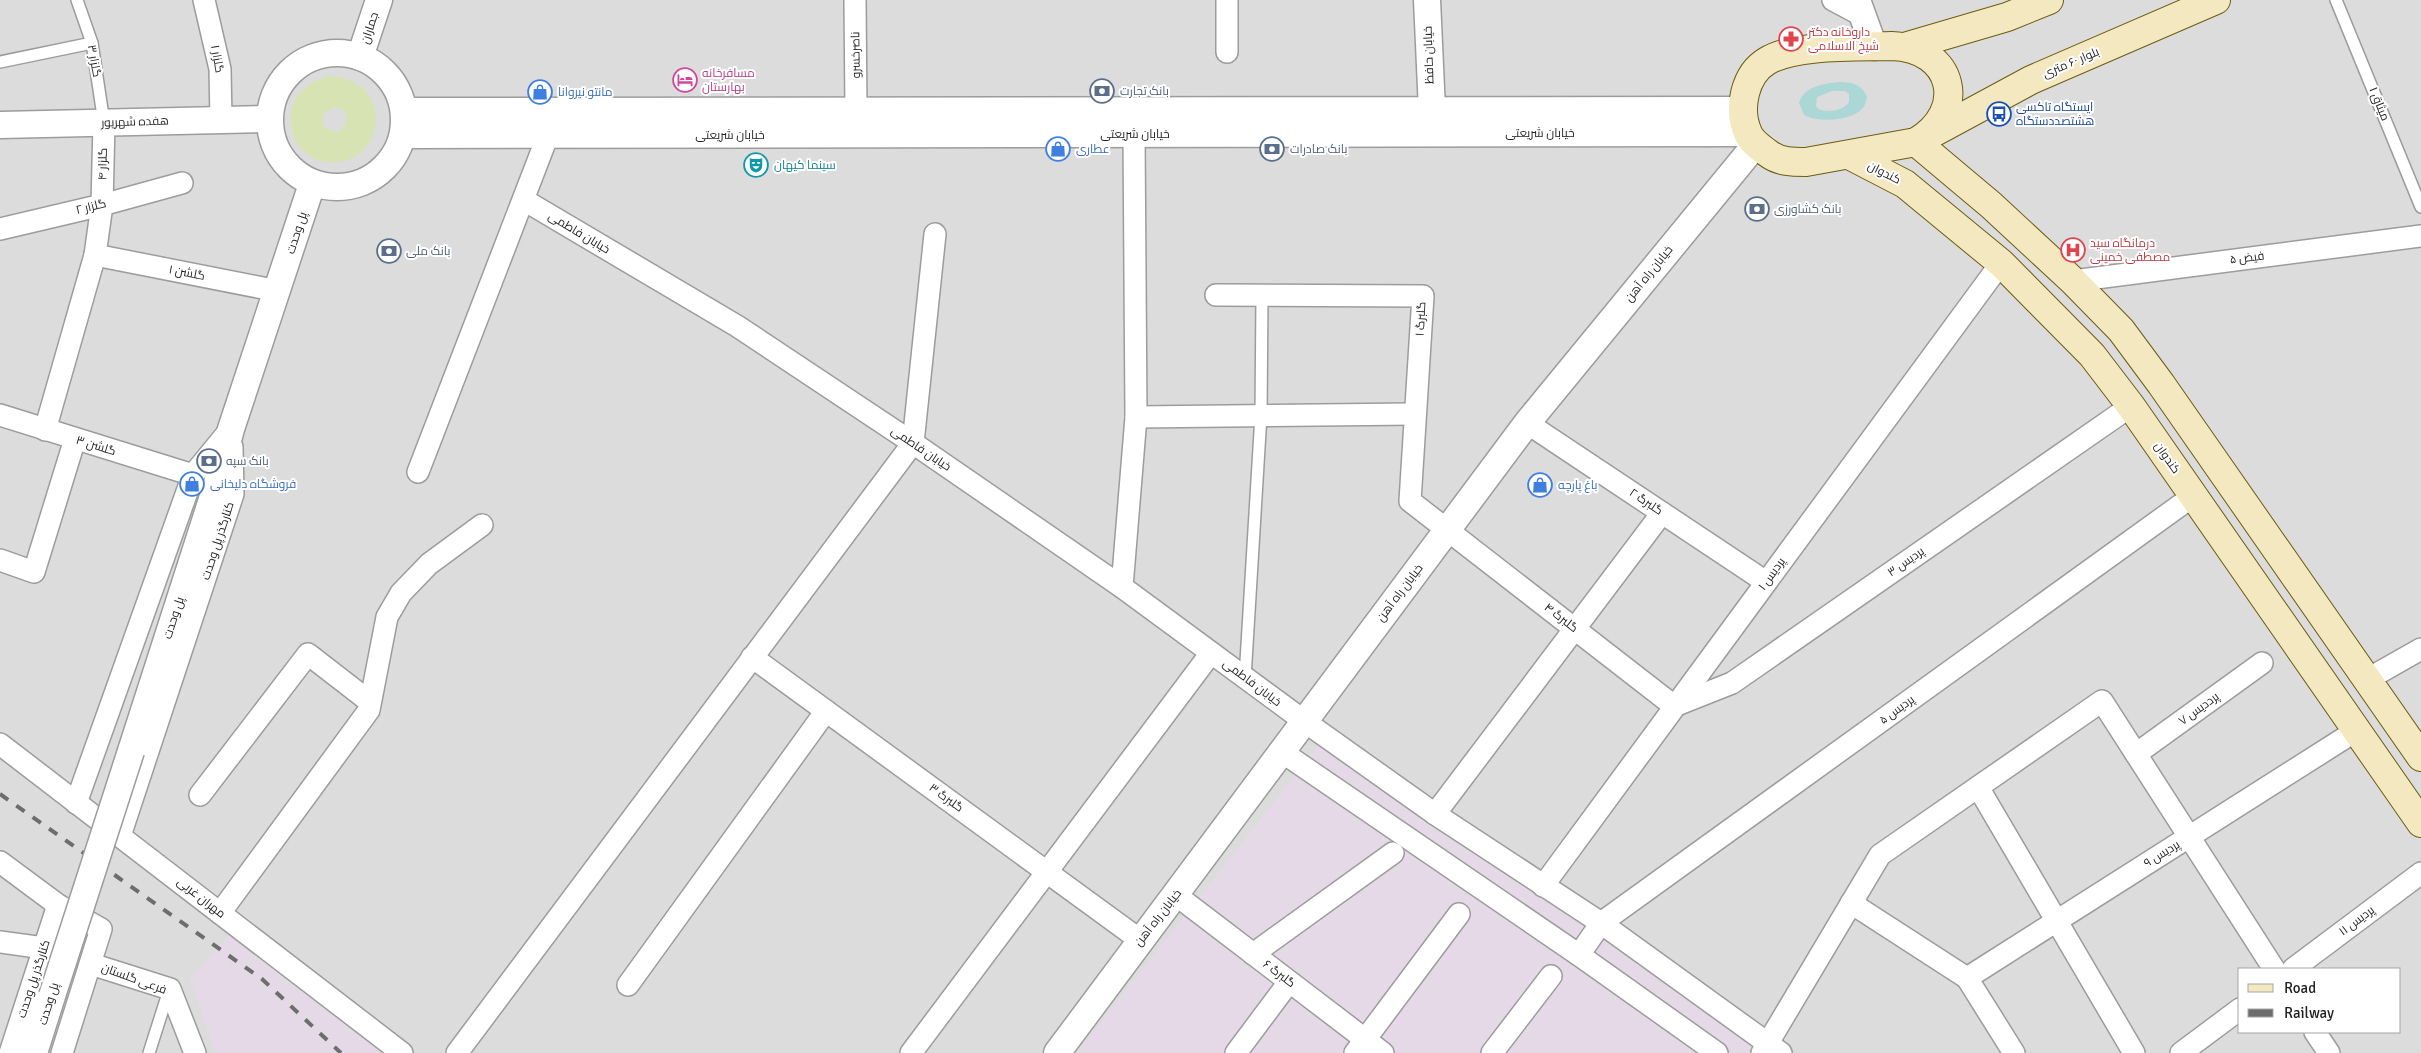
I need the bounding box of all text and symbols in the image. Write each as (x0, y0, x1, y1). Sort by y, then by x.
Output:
street label: جماران (358, 10, 382, 46)
place label: داروخانه دکتر شیخ الاسلامی (1807, 25, 1879, 54)
street label: خیابان حافظ (1420, 26, 1438, 84)
pharmacy icon: داروخانه دکتر شیخ الاسلامی (1778, 26, 1804, 52)
street label: ناصرخسرو (848, 32, 864, 78)
street label: گلزار ۳ (84, 44, 104, 78)
street label: گلزار ۱ (207, 44, 227, 74)
street label: بلوار ۶۰ متری (2041, 44, 2101, 82)
place label: مسافرخانه بهارستان (702, 66, 755, 95)
hotel icon: مسافرخانه بهارستان (672, 67, 698, 93)
bank icon: بانک تجارت (1089, 78, 1115, 104)
shop icon: مانتو نیروانا (527, 79, 553, 105)
place label: بانک تجارت (1120, 84, 1169, 99)
place label: مانتو نیروانا (558, 85, 612, 100)
street label: میثاق ۱ (2365, 85, 2393, 123)
place label: ایستگاه تاکسی هشتصددستگاه (2016, 100, 2094, 129)
bus stop icon: ایستگاه تاکسی هشتصددستگاه (1986, 101, 2012, 127)
street label: هفده شهریور (100, 113, 169, 131)
street label: خیابان شریعتی (1505, 126, 1575, 141)
street label: خیابان شریعتی (1100, 127, 1170, 142)
street label: خیابان شریعتی (695, 128, 765, 143)
shop icon: عطاری (1045, 136, 1071, 162)
bank icon: بانک صادرات (1259, 136, 1285, 162)
place label: عطاری (1076, 142, 1110, 157)
place label: بانک صادرات (1290, 142, 1347, 157)
street label: گلزار ۴ (95, 148, 111, 180)
theatre icon: سینما کیهان (743, 152, 769, 178)
place label: سینما کیهان (774, 158, 836, 173)
street label: کندوان (1865, 158, 1903, 188)
street label: گلزار ۲ (74, 196, 108, 218)
bank icon: بانک کشاورزی (1744, 196, 1770, 222)
place label: بانک کشاورزی (1774, 202, 1841, 217)
street label: پل وحدت (283, 209, 312, 256)
street label: خیابان فاطمی (545, 209, 613, 257)
place label: درمانگاه سید مصطفی خمینی (2090, 236, 2170, 265)
hospital icon: درمانگاه سید مصطفی خمینی (2060, 237, 2086, 263)
bank icon: بانک ملی (376, 238, 402, 264)
street label: خیابان راه آهن (1622, 243, 1676, 305)
place label: بانک ملی (406, 244, 450, 259)
street label: فیض ۵ (2229, 248, 2265, 268)
street label: گلشن ۱ (168, 262, 206, 284)
street label: گلبرگ ۱ (1413, 301, 1429, 337)
street label: خیابان فاطمی (888, 423, 954, 475)
street label: گلشن ۳ (74, 433, 118, 459)
street label: کندوان (2151, 439, 2183, 477)
bank icon: بانک سپه (196, 448, 222, 474)
place label: بانک سپه (226, 454, 269, 469)
shop icon: فروشگاه دلیخانی (179, 471, 205, 497)
shop icon: باغ پارچه (1527, 472, 1553, 498)
place label: فروشگاه دلیخانی (210, 477, 296, 492)
place label: باغ پارچه (1558, 478, 1598, 494)
street label: گلبرگ ۲ (1626, 485, 1666, 519)
street label: کنارگذر پل وحدت (198, 500, 239, 582)
street label: پردیس ۳ (1885, 543, 1929, 581)
street label: پردیس ۱ (1755, 554, 1790, 594)
street label: خیابان راه آهن (1373, 561, 1427, 625)
street label: پل وحدت (160, 594, 189, 641)
street label: گلبرگ ۴ (1541, 600, 1581, 636)
street label: خیابان فاطمی (1220, 656, 1284, 710)
street label: پرددیس ۷ (2176, 689, 2224, 730)
street label: پردیس ۵ (1876, 692, 1919, 729)
street label: گلبرگ ۳ (926, 780, 966, 816)
street label: پردیس ۹ (2141, 837, 2184, 872)
street label: مهران غربی (174, 874, 228, 922)
street label: خیابان راه آهن (1131, 886, 1185, 950)
street label: پردیس ۱۱ (2336, 902, 2379, 940)
street label: کنارگذر پل وحدت (15, 938, 53, 1020)
street label: گلبرگ ۶ (1260, 957, 1298, 991)
street label: فرعی گلستان (99, 960, 169, 998)
legend (2238, 968, 2401, 1033)
text: Road (2284, 979, 2316, 997)
street label: پل وحدت (36, 981, 62, 1027)
text: Railway (2284, 1004, 2334, 1022)

